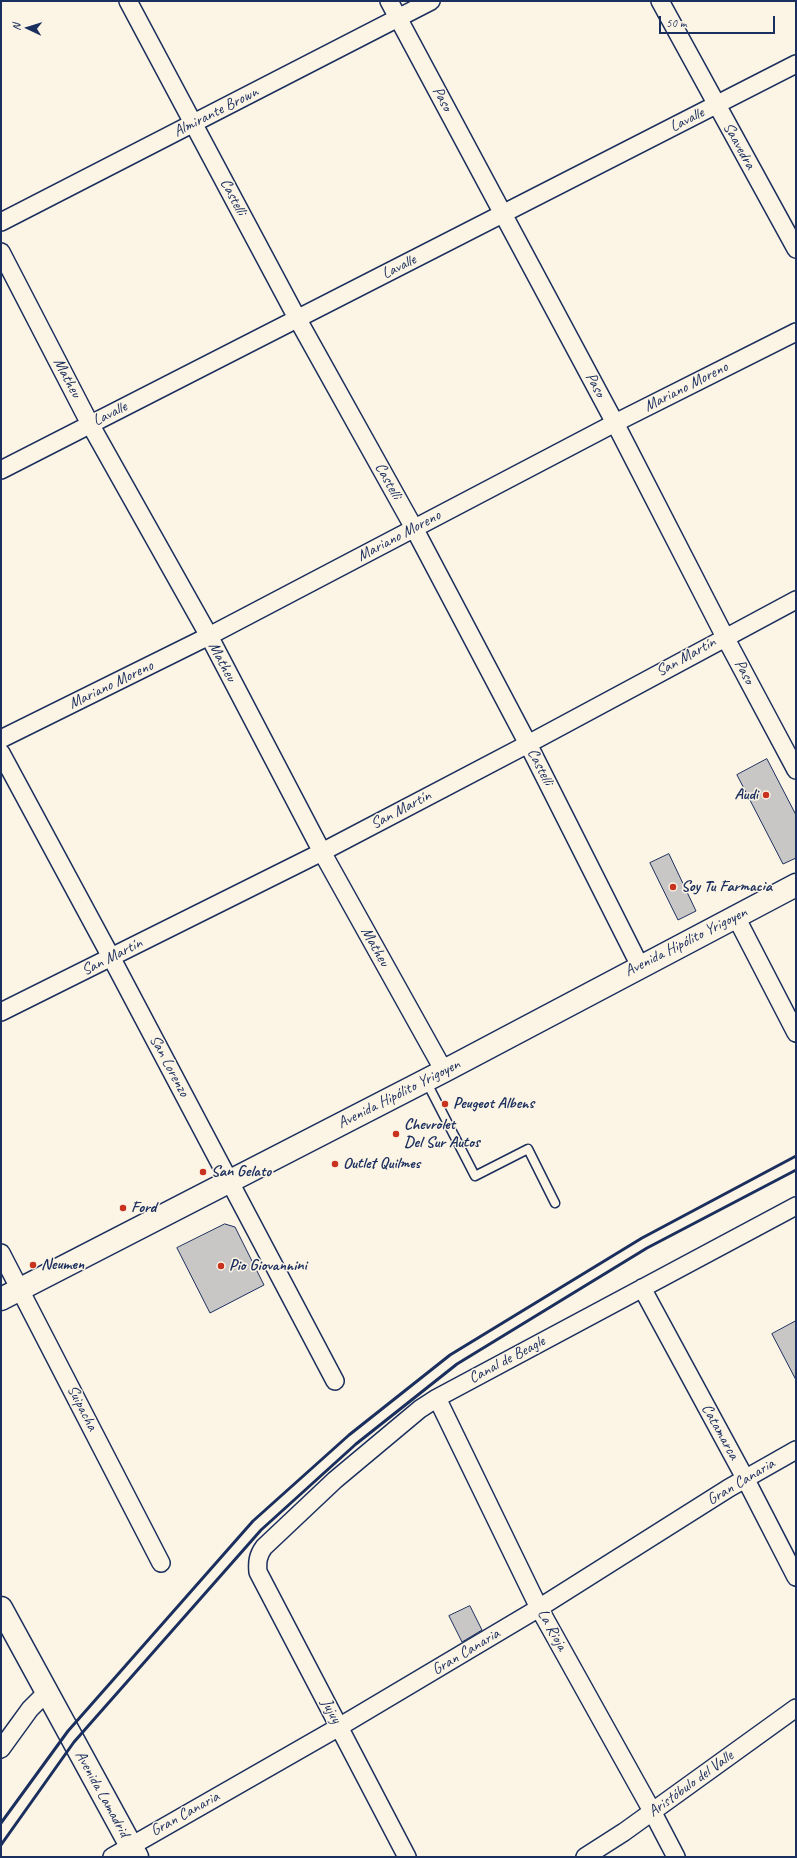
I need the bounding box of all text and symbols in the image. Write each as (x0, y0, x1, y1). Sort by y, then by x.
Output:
north arrow (8, 8, 48, 48)
scale bar (661, 8, 777, 34)
text: 50 m (666, 15, 686, 31)
text: N (9, 23, 23, 31)
street label: Almirante Brown (170, 82, 262, 142)
street label: Paso (428, 84, 456, 114)
street label: Lavalle (667, 103, 707, 137)
street label: Saavedra (718, 119, 760, 173)
street label: Castelli (215, 175, 251, 219)
street label: Lavalle (379, 250, 419, 284)
street label: Matheu (49, 355, 85, 401)
street label: Mariano Moreno (641, 358, 731, 416)
street label: Paso (581, 370, 609, 400)
street label: Lavalle (90, 397, 130, 431)
street label: Castelli (370, 459, 406, 503)
street label: Mariano Moreno (354, 506, 444, 566)
street label: San Martín (653, 633, 719, 681)
street label: Matheu (204, 639, 240, 685)
street label: Mariano Moreno (66, 656, 156, 714)
street label: Paso (730, 657, 758, 687)
street label: Castelli (523, 745, 557, 789)
place label: Audi (734, 785, 758, 805)
street label: San Martín (368, 786, 434, 834)
marker: Audi (761, 790, 771, 800)
place label: Soy Tu Farmacia (681, 877, 772, 897)
marker: Soy Tu Farmacia (668, 882, 678, 892)
street label: Avenida Hipólito Yrigoyen (622, 903, 750, 981)
street label: Matheu (356, 924, 394, 970)
street label: San Martín (78, 934, 146, 980)
street label: San Lorenzo (145, 1032, 193, 1100)
street label: Avenida Hipólito Yrigoyen (335, 1055, 463, 1133)
place label: Peugeot Albens (453, 1094, 534, 1114)
marker: Peugeot Albens (440, 1099, 450, 1109)
place label: Chevrolet Del Sur Autos (404, 1115, 480, 1153)
marker: Chevrolet Del Sur Autos (391, 1129, 401, 1139)
place label: Outlet Quilmes (343, 1154, 420, 1174)
marker: Outlet Quilmes (330, 1159, 340, 1169)
place label: San Gelato (211, 1162, 271, 1182)
marker: San Gelato (198, 1167, 208, 1177)
place label: Ford (131, 1198, 156, 1218)
marker: Ford (118, 1203, 128, 1213)
place label: Neumen (41, 1255, 84, 1275)
place label: Pio Giovannini (229, 1256, 307, 1276)
marker: Neumen (28, 1260, 38, 1270)
marker: Pio Giovannini (216, 1261, 226, 1271)
street label: Canal de Beagle (466, 1332, 548, 1388)
street label: Suipacha (62, 1382, 102, 1434)
street label: Catamarca (697, 1401, 743, 1463)
street label: Gran Canaria (704, 1454, 778, 1510)
street label: La Rioja (533, 1606, 571, 1654)
street label: Gran Canaria (429, 1624, 503, 1680)
street label: Jujuy (317, 1695, 345, 1727)
street label: Avenida Lamadrid (70, 1747, 134, 1841)
street label: Aristóbulo del Valle (645, 1747, 737, 1821)
street label: Gran Canaria (147, 1787, 223, 1841)

